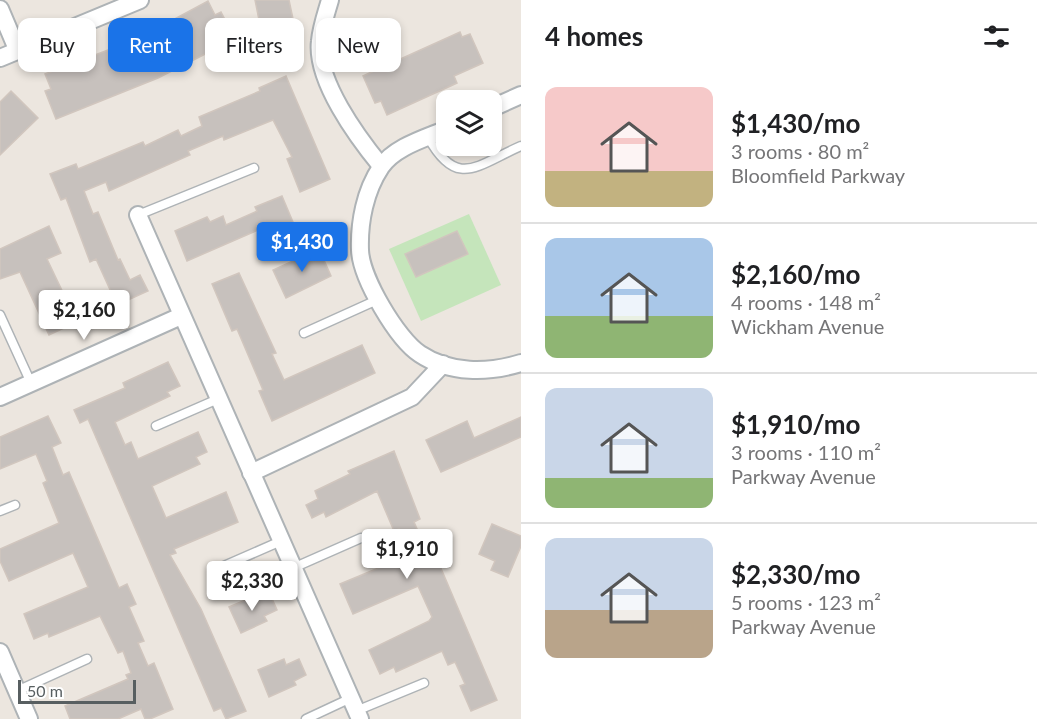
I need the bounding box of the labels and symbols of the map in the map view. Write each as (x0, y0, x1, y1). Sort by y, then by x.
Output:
pin: $1,430 (253, 222, 351, 273)
pin: $2,160 (35, 290, 133, 341)
pin: $1,910 (358, 529, 456, 580)
pin: $2,330 (203, 561, 301, 612)
scale bar (18, 677, 136, 704)

